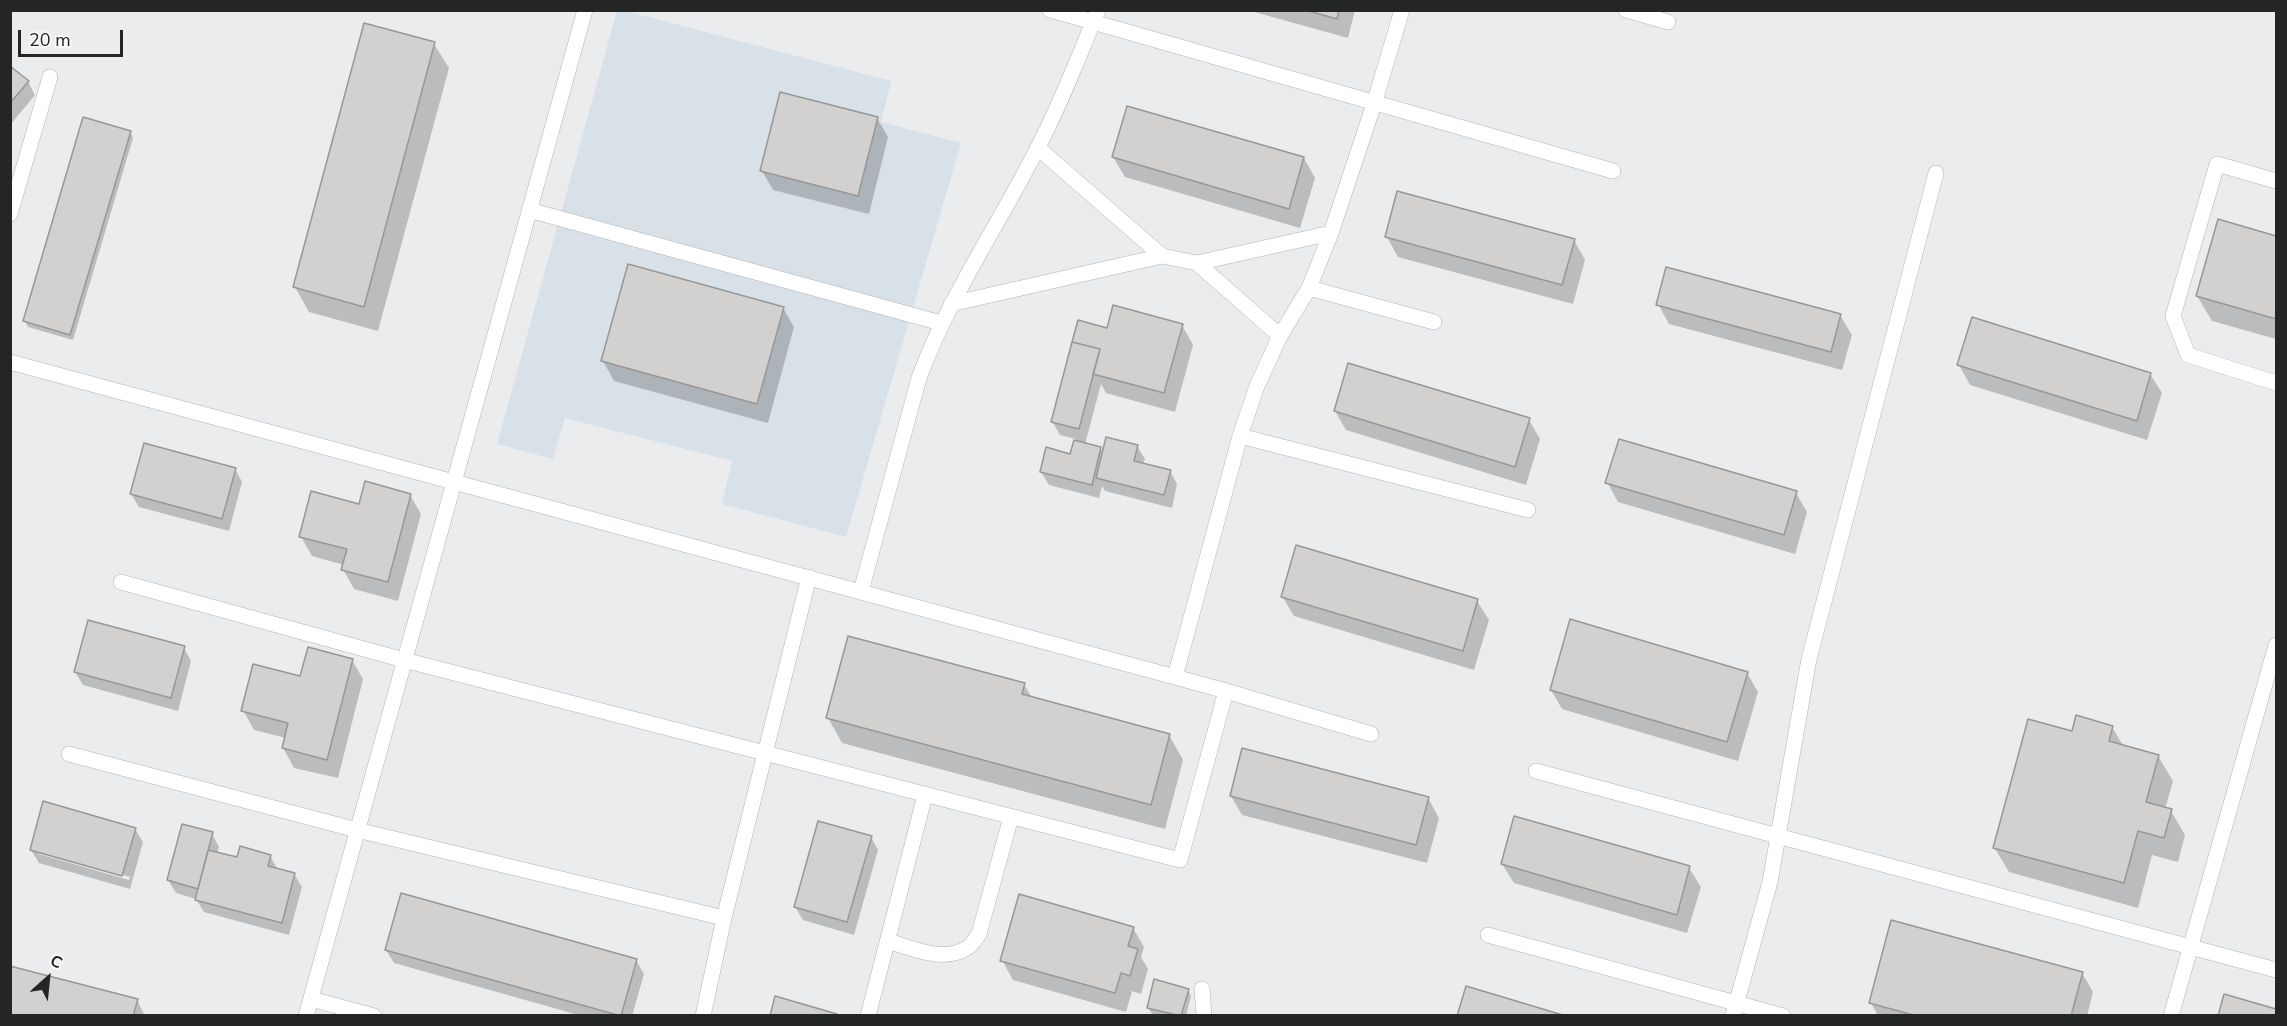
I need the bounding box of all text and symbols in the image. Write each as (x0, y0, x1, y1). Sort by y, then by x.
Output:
scale bar (21, 18, 126, 56)
text: 20 m (29, 28, 71, 52)
north arrow (18, 948, 78, 1008)
text: С (46, 950, 66, 974)

